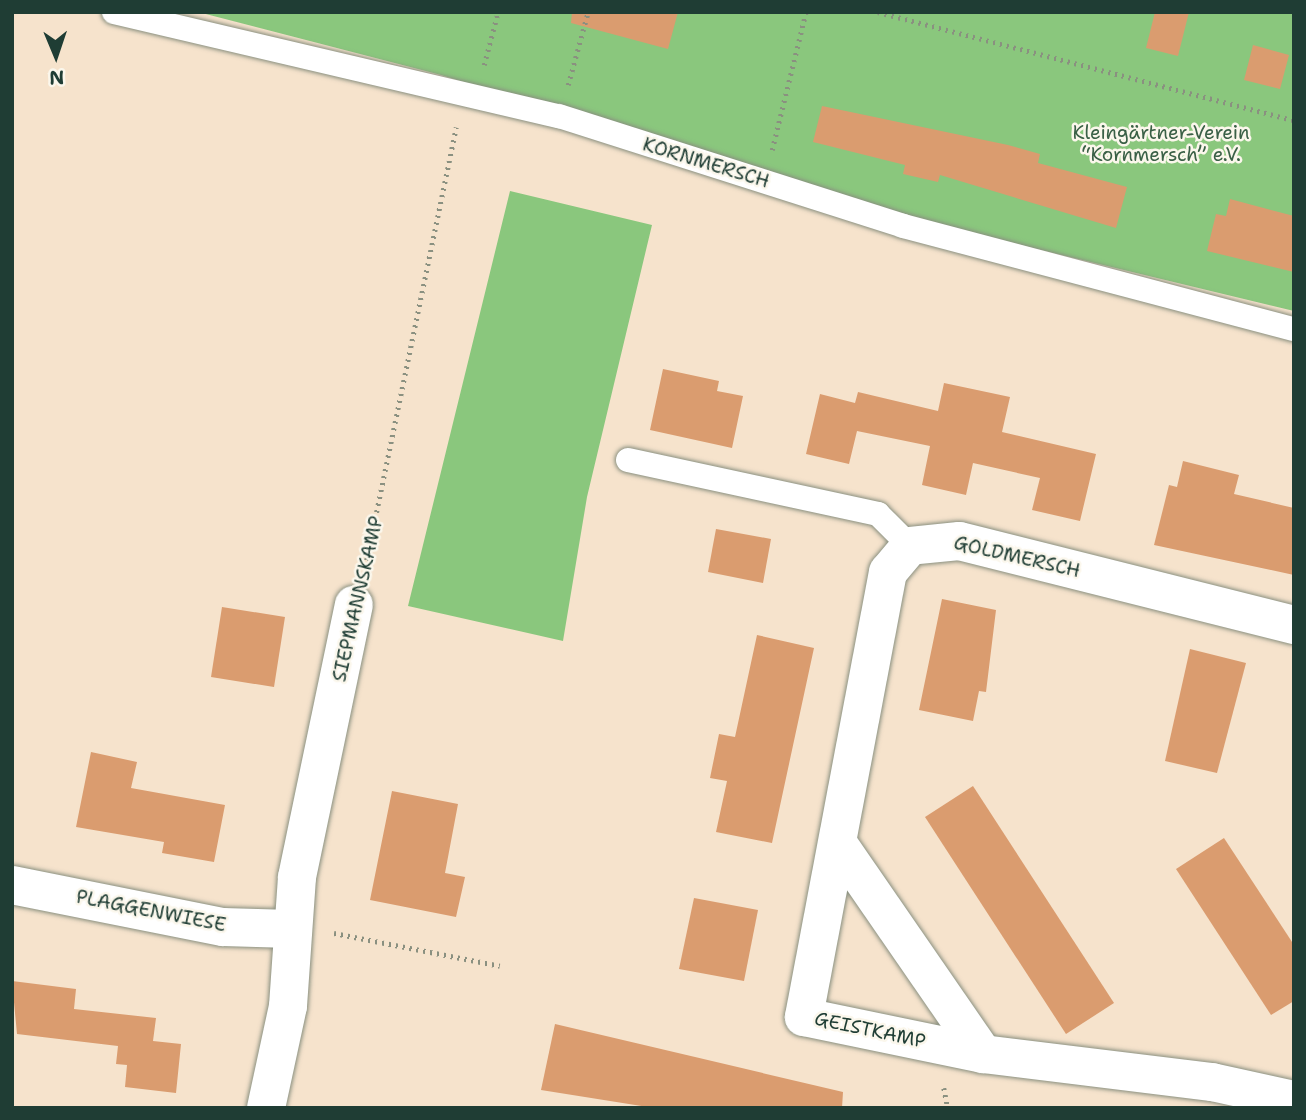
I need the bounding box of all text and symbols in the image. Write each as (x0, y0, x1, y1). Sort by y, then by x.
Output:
north arrow (21, 21, 91, 91)
text: N (49, 65, 65, 90)
park label: Kleingärtner-Verein “Kornmersch” e.V. (1072, 122, 1250, 166)
street label: KORNMERSCH (640, 133, 772, 193)
street label: SIEPMANNSKAMP (328, 514, 388, 684)
street label: GOLDMERSCH (952, 531, 1082, 583)
street label: PLAGGENWIESE (74, 885, 228, 937)
street label: GEISTKAMP (812, 1007, 928, 1053)

